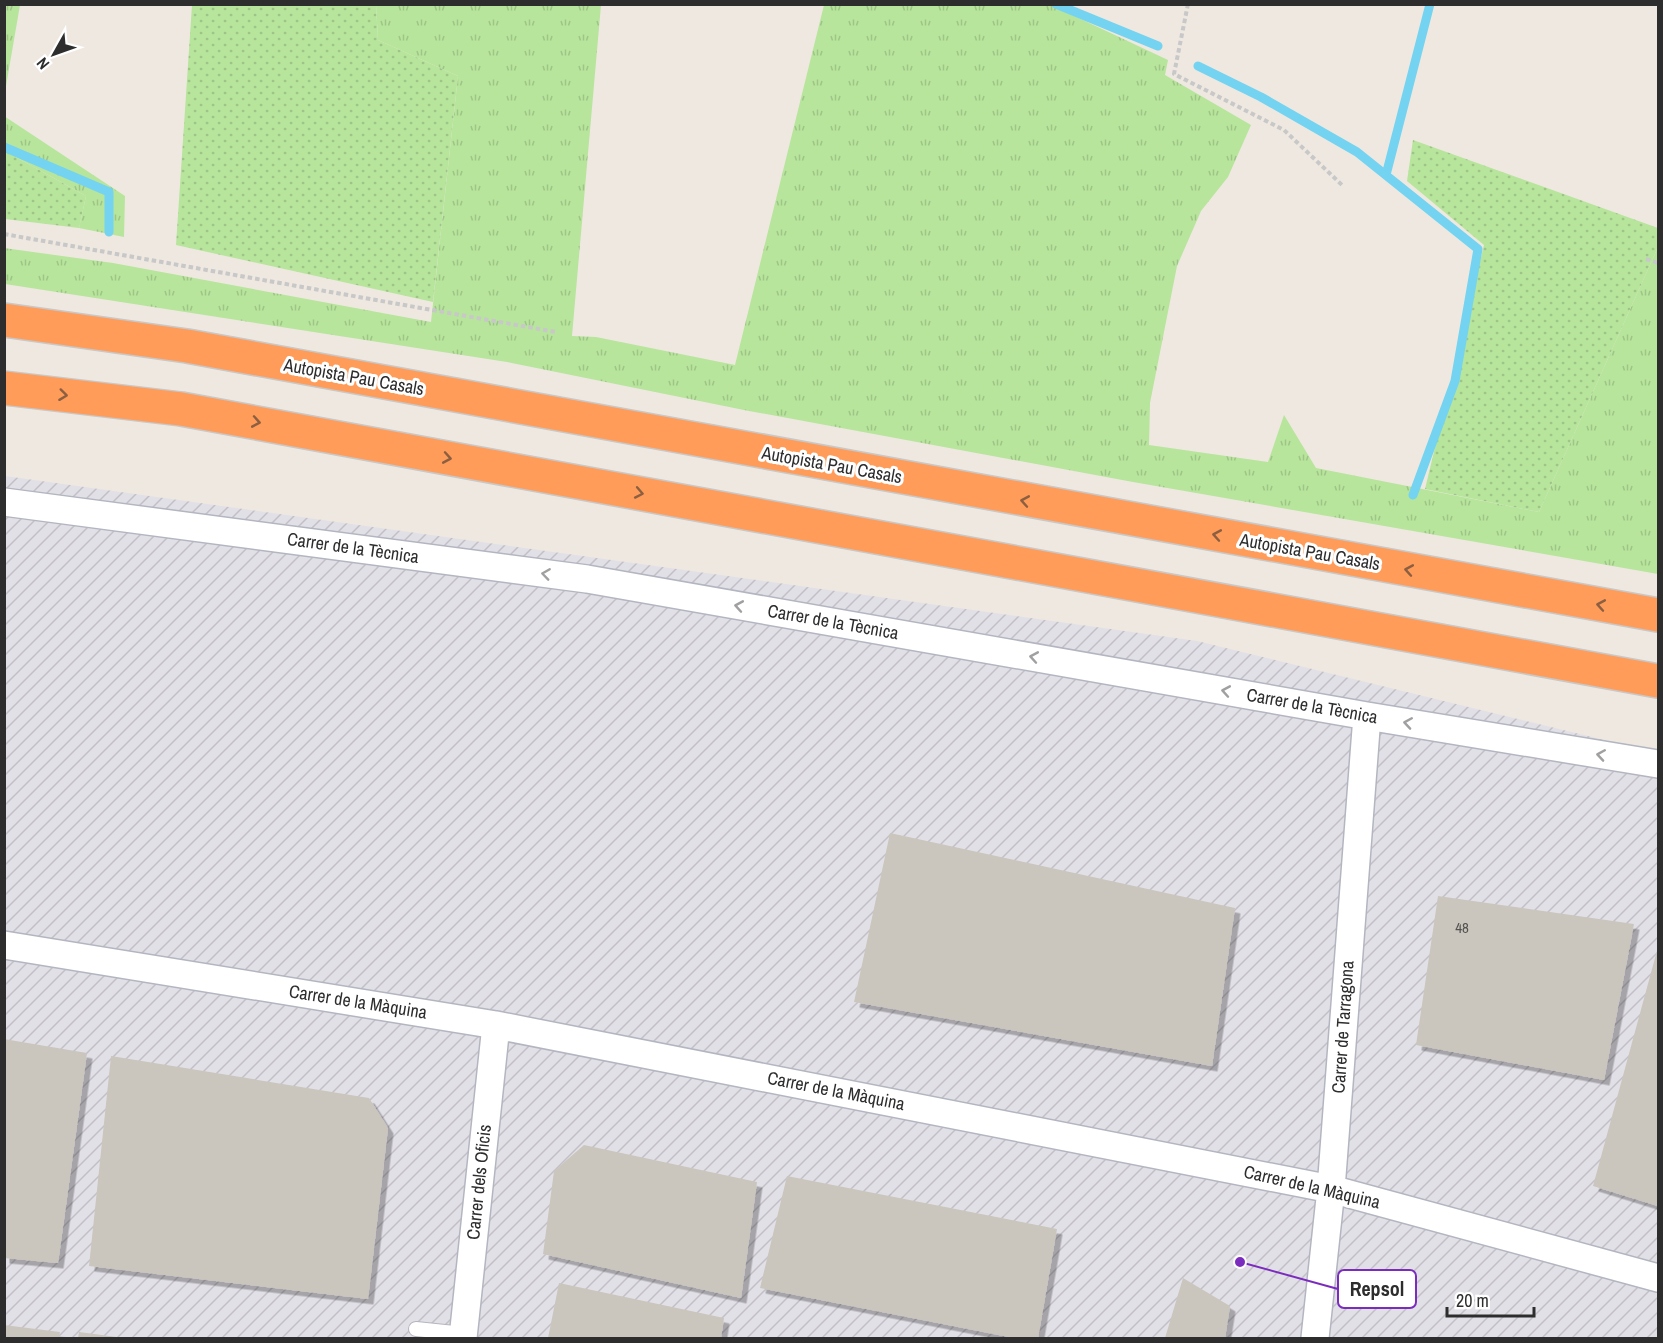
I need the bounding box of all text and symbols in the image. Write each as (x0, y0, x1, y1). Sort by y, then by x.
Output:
north arrow (24, 24, 84, 84)
text: N (31, 53, 54, 74)
street label: Autopista Pau Casals (281, 352, 426, 401)
one-way arrow (58, 388, 67, 401)
one-way arrow (250, 415, 260, 428)
street label: Autopista Pau Casals (759, 440, 904, 489)
one-way arrow (442, 451, 452, 464)
one-way arrow (634, 486, 644, 499)
one-way arrow (1021, 495, 1031, 508)
street label: Carrer de la Tècnica (286, 526, 420, 569)
street label: Autopista Pau Casals (1237, 527, 1382, 576)
one-way arrow (1212, 529, 1222, 542)
one-way arrow (1404, 564, 1414, 577)
one-way arrow (542, 568, 551, 580)
street label: Carrer de la Tècnica (766, 598, 901, 645)
one-way arrow (1596, 599, 1606, 612)
one-way arrow (734, 600, 743, 612)
one-way arrow (1029, 652, 1039, 664)
street label: Carrer de la Tècnica (1245, 682, 1380, 729)
one-way arrow (1222, 685, 1232, 698)
one-way arrow (1404, 717, 1413, 729)
one-way arrow (1596, 749, 1605, 761)
house number: 48 (1455, 917, 1469, 938)
street label: Carrer de Tarragona (1325, 960, 1360, 1094)
street label: Carrer de la Màquina (287, 978, 429, 1025)
street label: Carrer de la Màquina (765, 1065, 907, 1116)
street label: Carrer dels Oficis (460, 1123, 497, 1241)
street label: Carrer de la Màquina (1241, 1159, 1383, 1214)
callout: Repsol (1338, 1270, 1416, 1308)
text: Repsol (1350, 1275, 1404, 1302)
scale bar (1447, 1280, 1534, 1318)
text: 20 m (1456, 1288, 1489, 1313)

